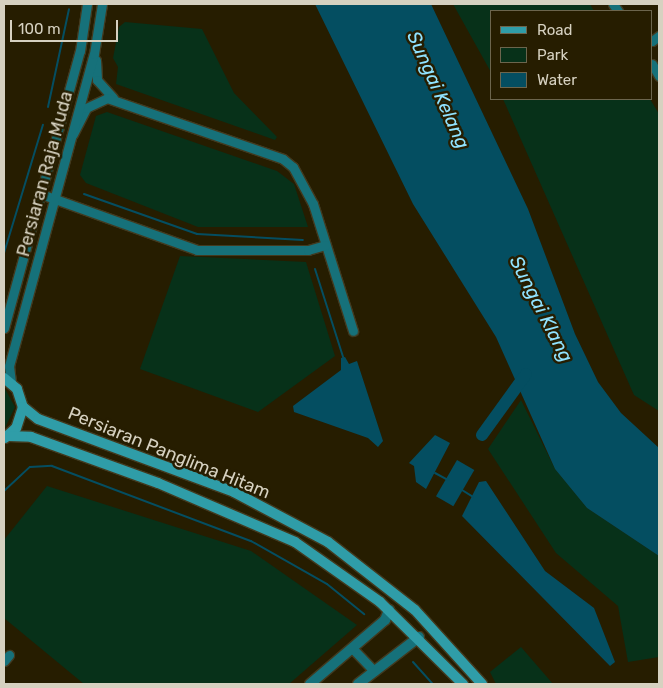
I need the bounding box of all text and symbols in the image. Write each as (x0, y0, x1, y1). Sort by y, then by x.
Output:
scale bar (12, 10, 120, 42)
legend (490, 10, 653, 100)
text: 100 m (18, 20, 60, 38)
text: Road (537, 21, 573, 39)
water label: Sungai Kelang (402, 28, 474, 152)
text: Park (537, 46, 568, 64)
text: Water (537, 71, 577, 89)
street label: Persiaran Raja Muda (13, 89, 77, 259)
water label: Sungai Klang (504, 252, 578, 366)
street label: Persiaran Panglima Hitam (65, 403, 273, 503)

